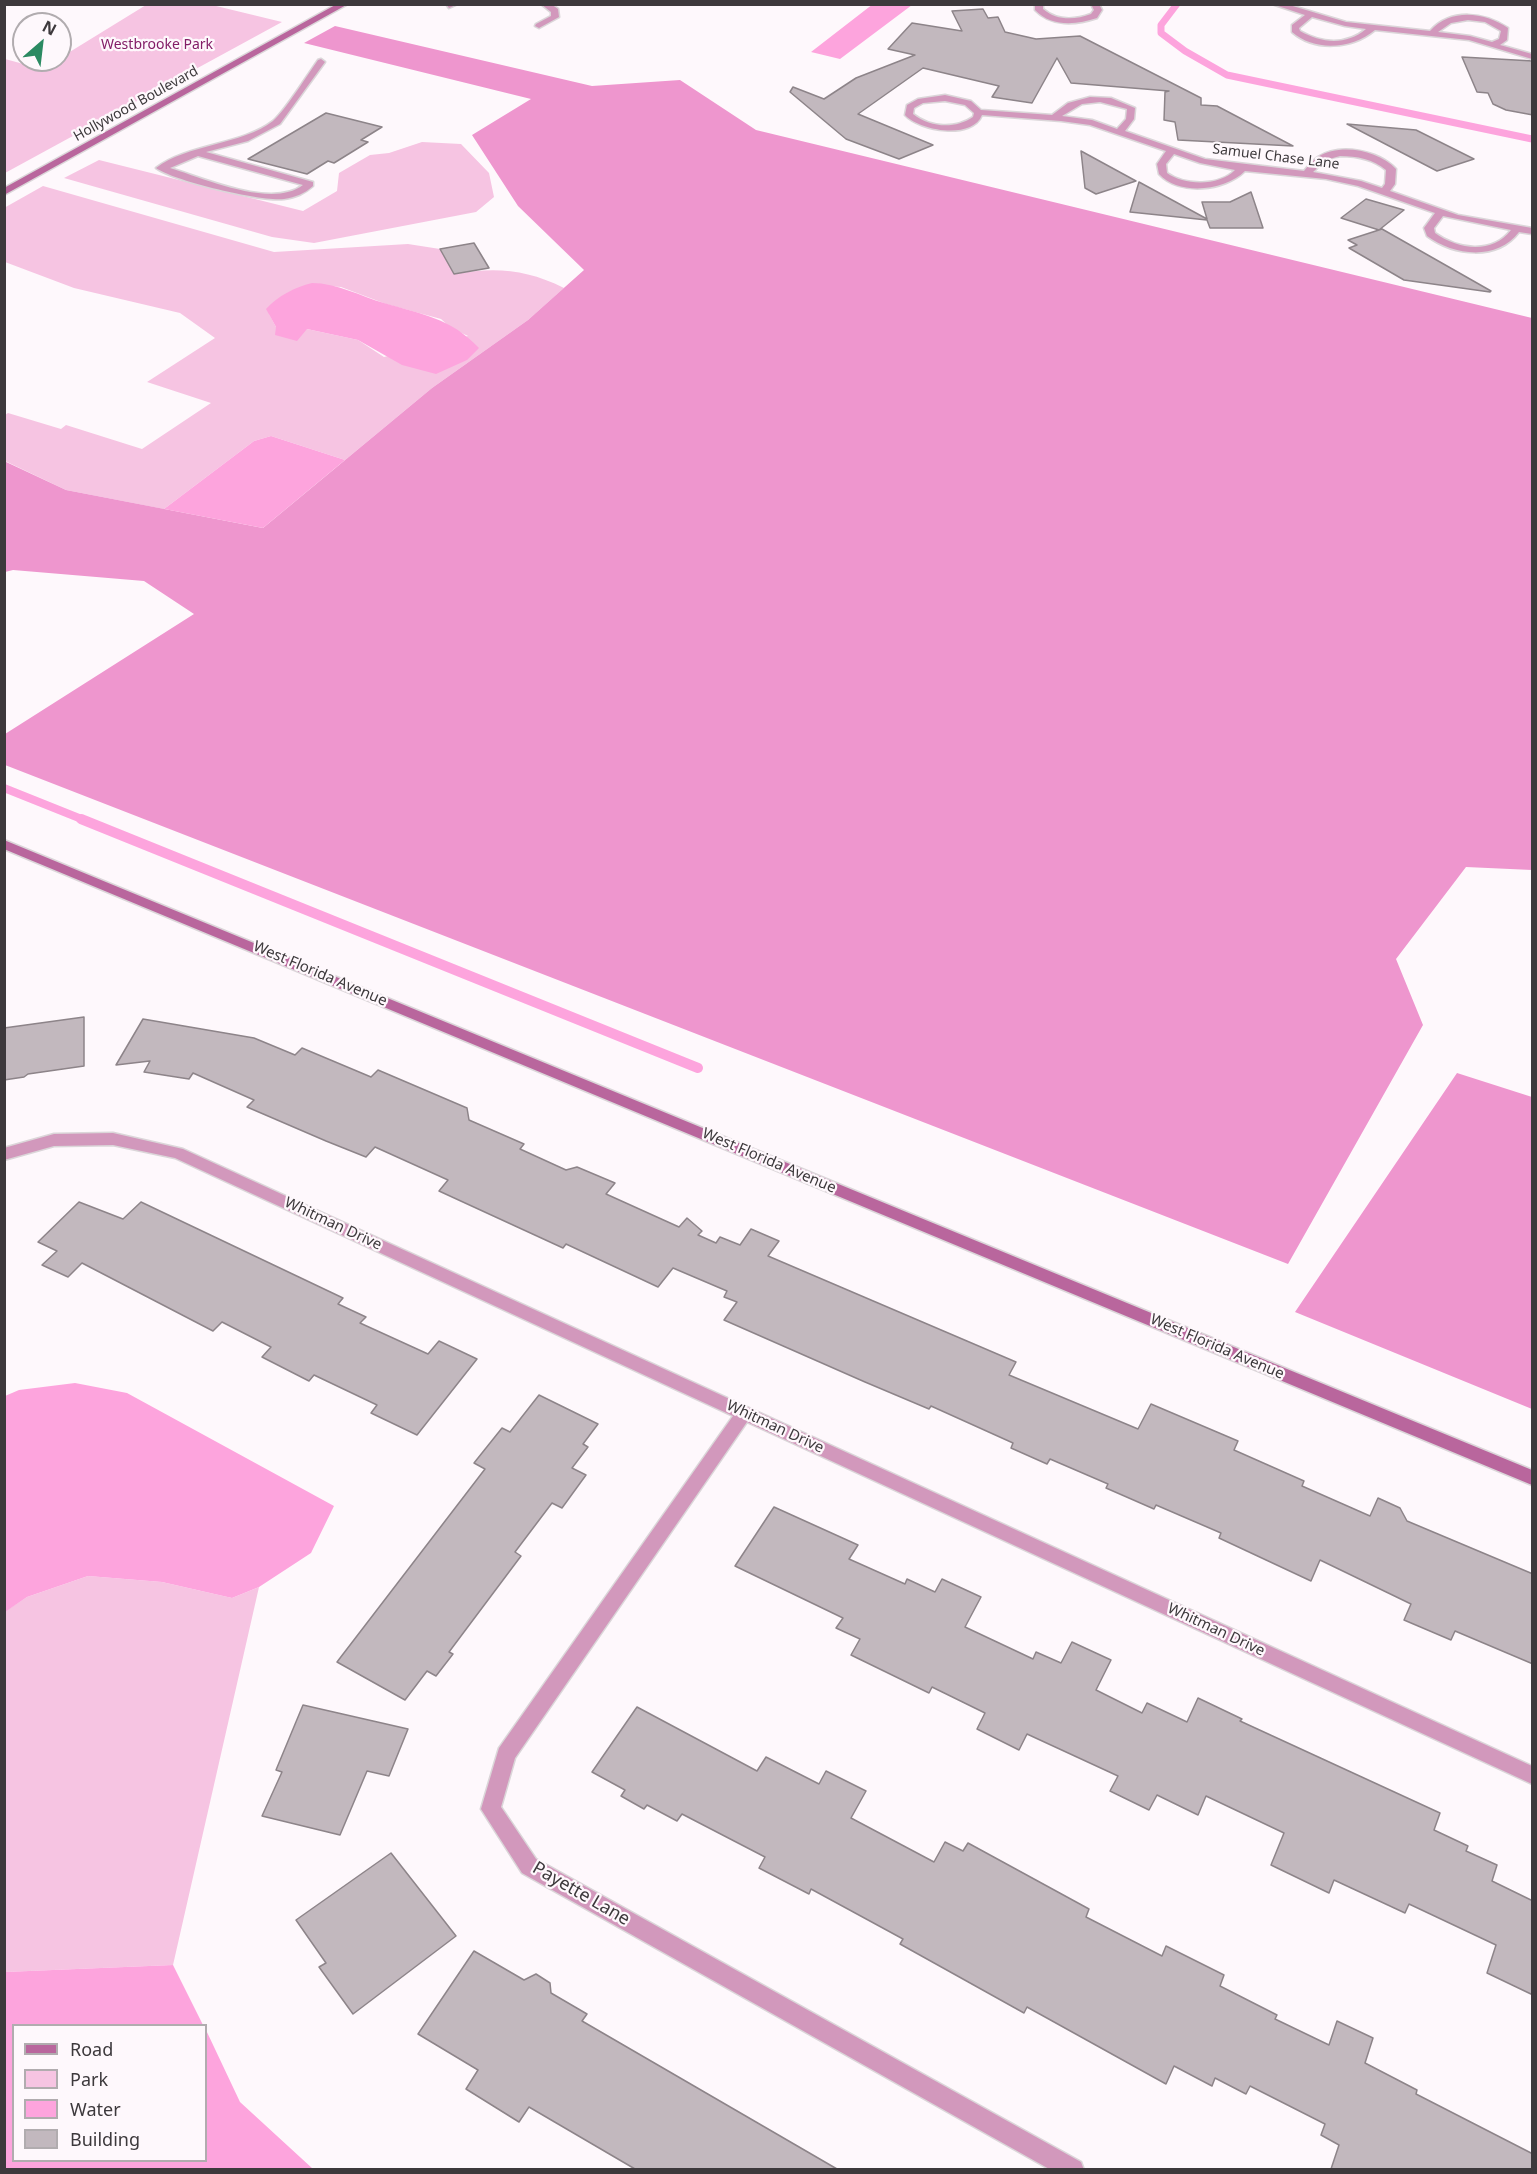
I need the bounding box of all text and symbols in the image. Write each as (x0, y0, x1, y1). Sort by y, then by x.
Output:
north arrow (12, 12, 72, 72)
text: N (39, 15, 60, 41)
park label: Westbrooke Park (101, 37, 213, 53)
street label: Hollywood Boulevard (71, 63, 201, 145)
street label: Samuel Chase Lane (1212, 141, 1340, 173)
street label: West Florida Avenue (250, 938, 390, 1010)
street label: West Florida Avenue (699, 1125, 839, 1197)
street label: Whitman Drive (282, 1194, 384, 1254)
street label: West Florida Avenue (1147, 1311, 1287, 1383)
street label: Whitman Drive (724, 1397, 826, 1457)
street label: Whitman Drive (1165, 1600, 1267, 1660)
street label: Payette Lane (528, 1857, 634, 1931)
legend (12, 2024, 207, 2162)
text: Road (70, 2037, 113, 2061)
text: Park (70, 2067, 108, 2091)
text: Water (70, 2097, 121, 2121)
text: Building (70, 2127, 140, 2151)

